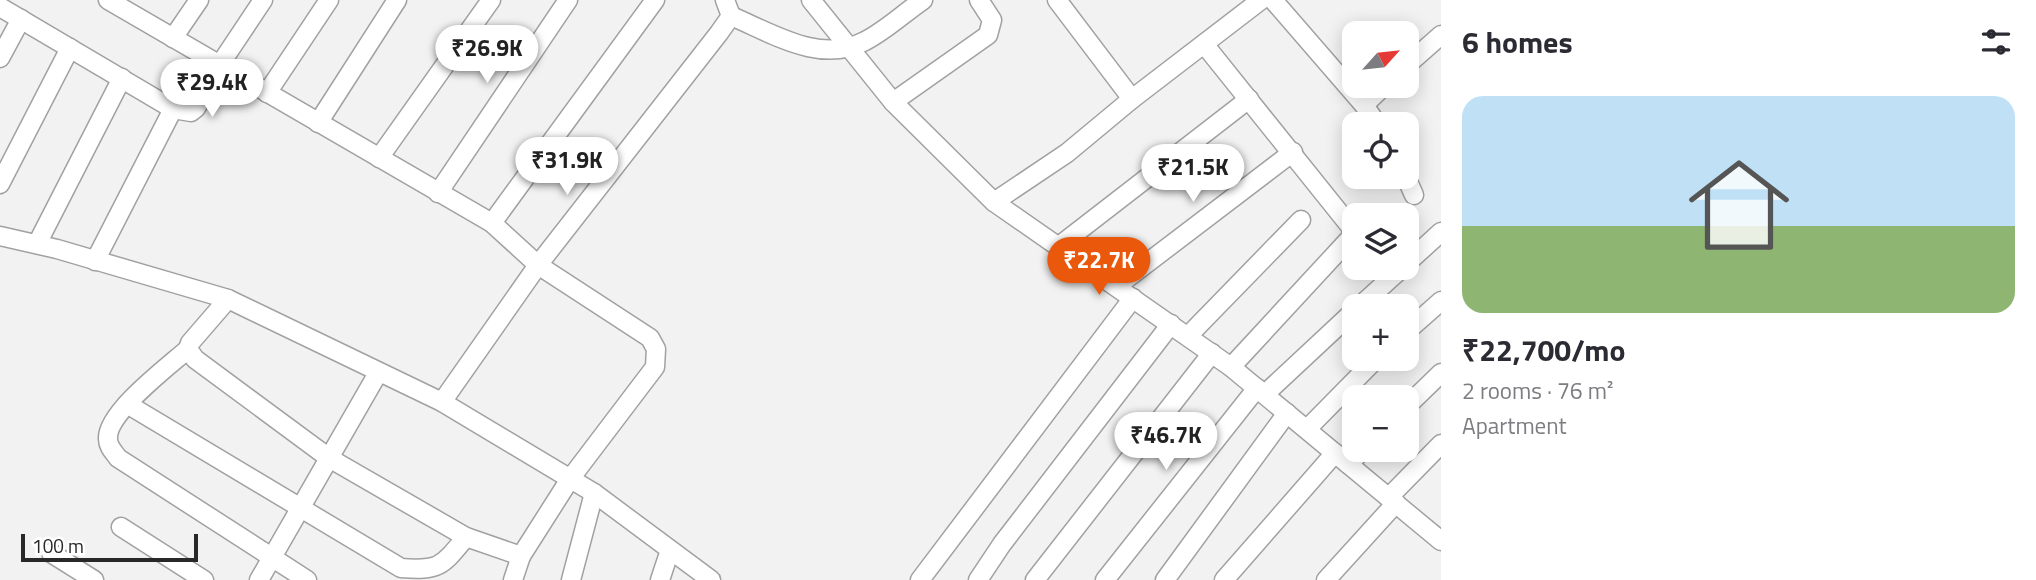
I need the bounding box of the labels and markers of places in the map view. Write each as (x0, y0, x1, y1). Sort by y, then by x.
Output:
pin: ₹26.9K (430, 25, 544, 85)
pin: ₹29.4K (155, 60, 269, 119)
pin: ₹31.9K (510, 138, 624, 197)
pin: ₹21.5K (1136, 144, 1250, 204)
pin: ₹22.7K (1042, 238, 1156, 297)
pin: ₹46.7K (1109, 412, 1223, 472)

